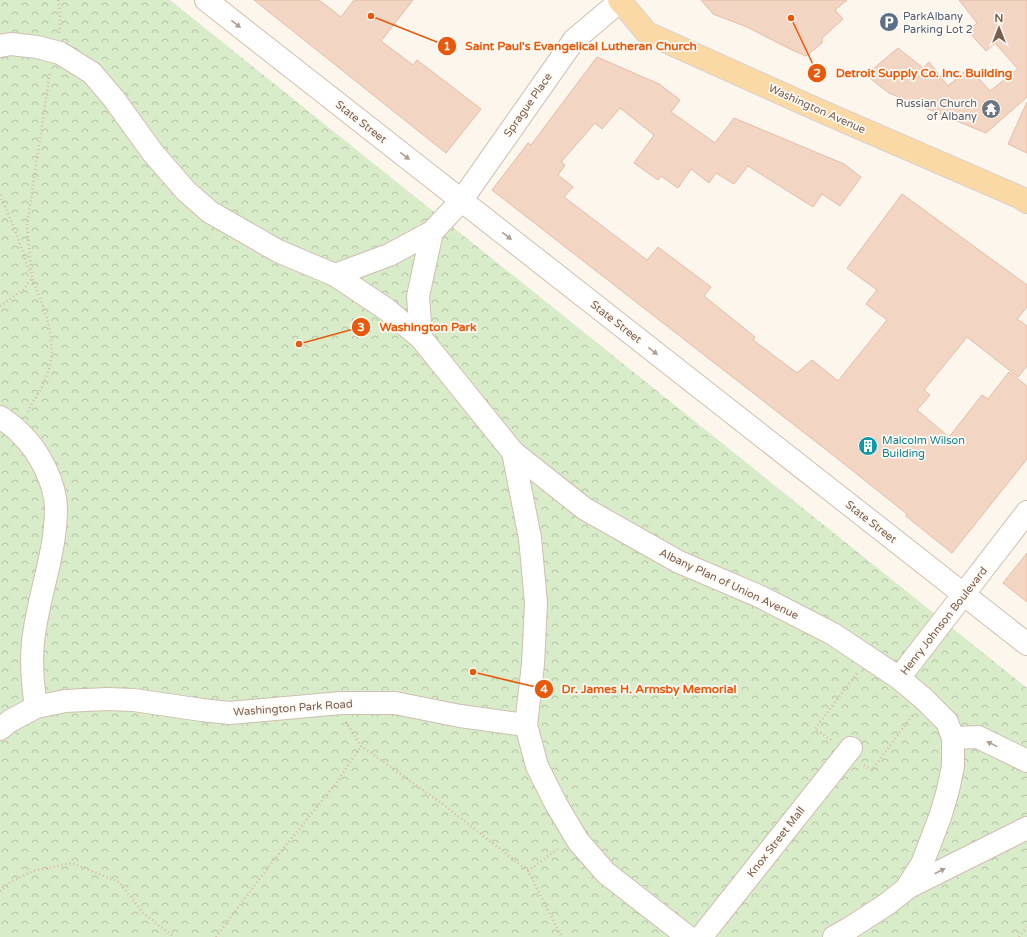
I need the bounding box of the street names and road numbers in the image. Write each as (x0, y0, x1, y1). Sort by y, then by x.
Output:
street label: Sprague Place (501, 71, 555, 139)
street label: Washington Avenue (766, 82, 868, 136)
street label: State Street (333, 98, 389, 146)
street label: State Street (588, 298, 644, 346)
street label: State Street (843, 498, 899, 546)
street label: Albany Plan of Union Avenue (657, 546, 801, 622)
street label: Henry Johnson Boulevard (898, 564, 990, 678)
street label: Washington Park Road (233, 697, 353, 719)
street label: Knox Street Mall (744, 804, 808, 880)

